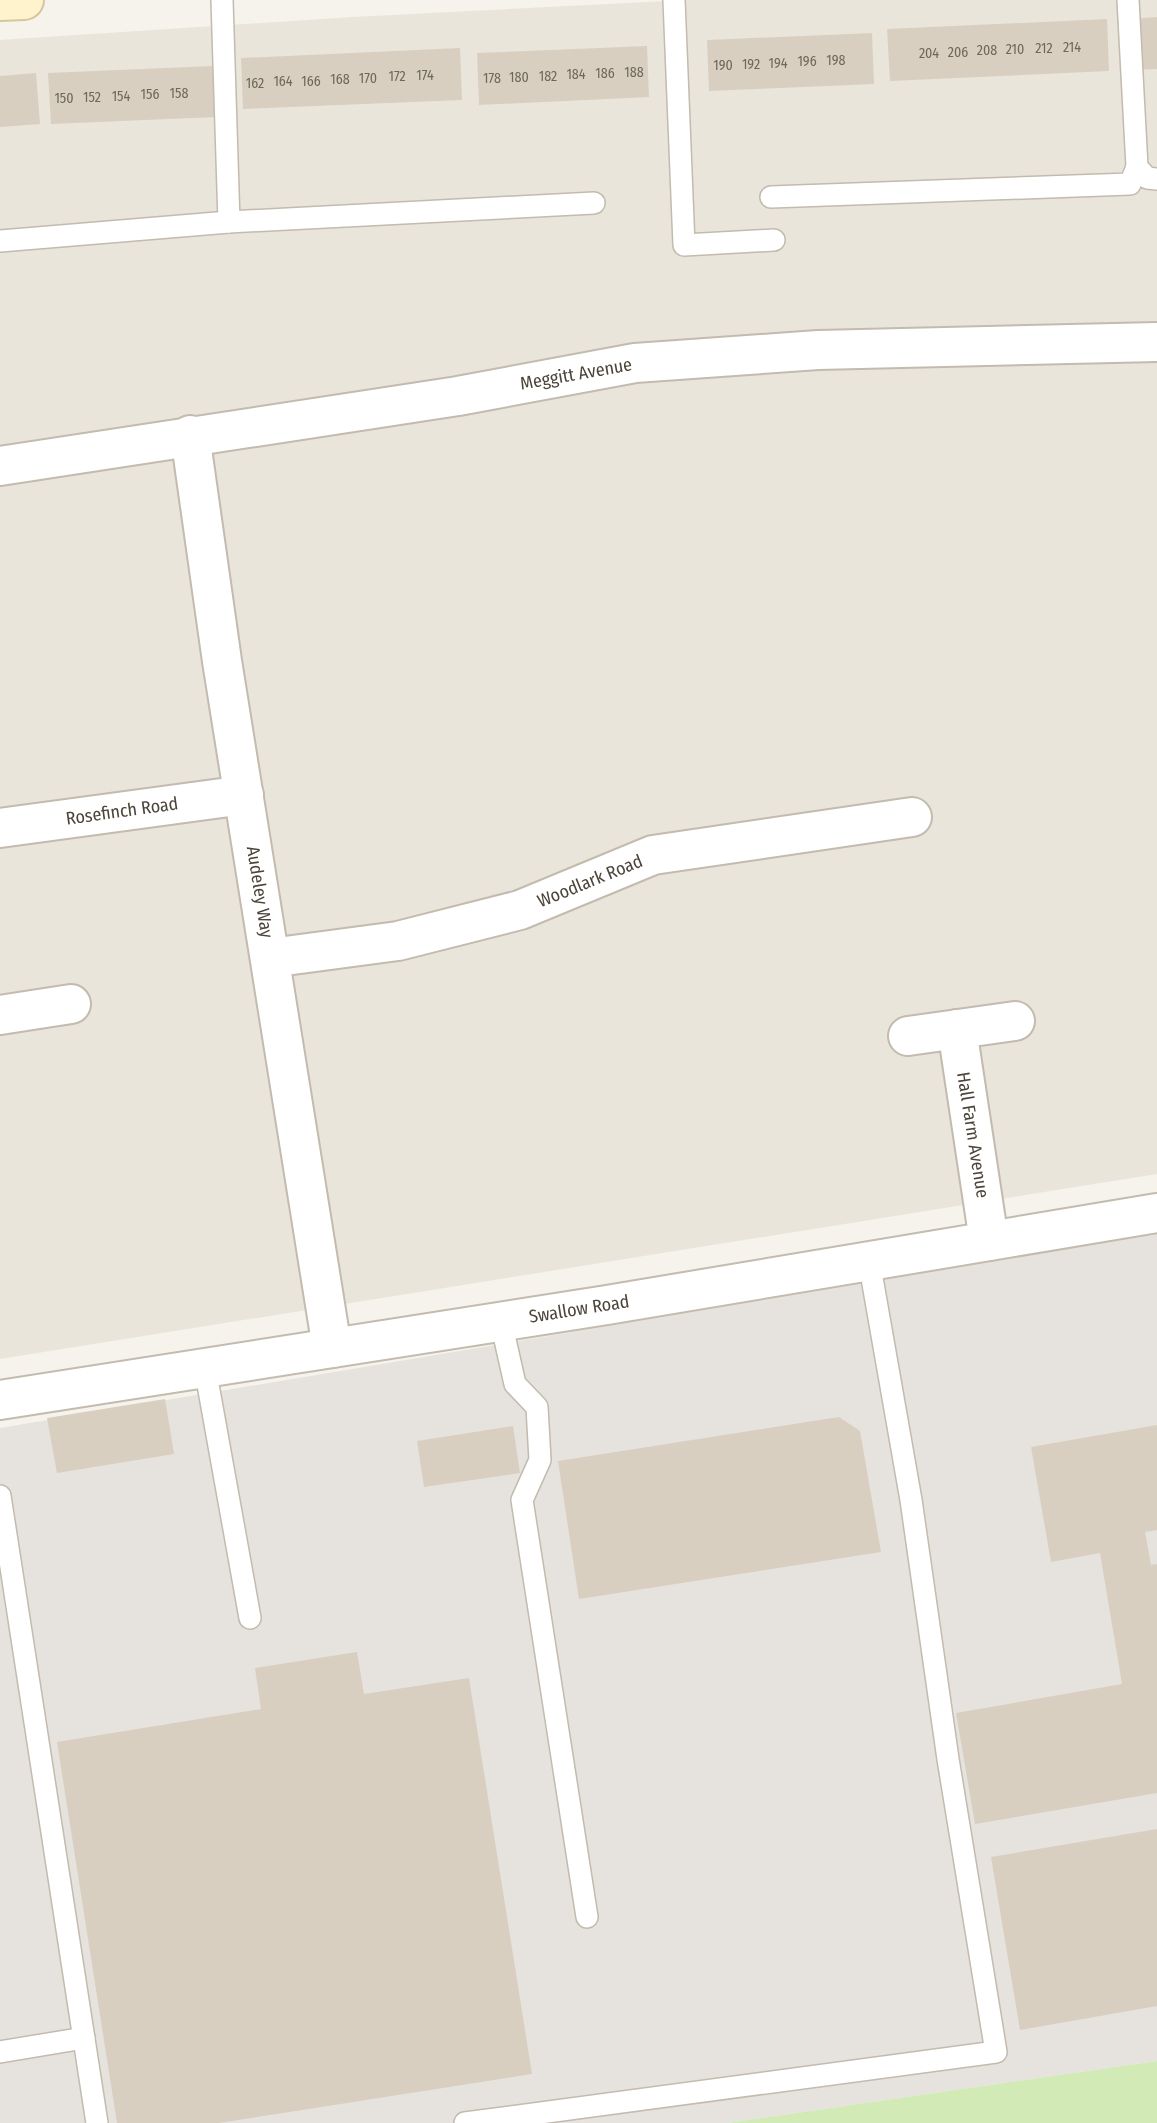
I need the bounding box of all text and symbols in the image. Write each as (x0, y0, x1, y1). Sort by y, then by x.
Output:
house number: 214 (1063, 39, 1081, 56)
house number: 212 (1035, 40, 1053, 57)
house number: 210 (1006, 41, 1024, 58)
house number: 208 (977, 42, 997, 59)
house number: 206 (948, 44, 968, 61)
house number: 204 (919, 45, 939, 62)
house number: 198 (826, 52, 846, 69)
house number: 196 (797, 53, 817, 70)
house number: 194 (769, 55, 788, 72)
house number: 192 (742, 56, 760, 73)
house number: 190 (713, 57, 733, 74)
house number: 188 (624, 64, 644, 81)
house number: 186 (595, 65, 615, 82)
house number: 184 (566, 66, 586, 83)
house number: 174 (416, 67, 434, 84)
house number: 172 (388, 68, 406, 85)
house number: 182 (539, 68, 557, 85)
house number: 180 (509, 69, 529, 86)
house number: 170 (359, 70, 377, 87)
house number: 178 (483, 70, 501, 87)
house number: 168 (330, 71, 350, 88)
house number: 164 (273, 73, 293, 90)
house number: 166 (301, 73, 321, 90)
house number: 162 (246, 75, 264, 92)
house number: 158 (170, 85, 188, 102)
house number: 156 (141, 86, 159, 103)
house number: 154 (112, 88, 131, 105)
house number: 152 (83, 89, 101, 106)
house number: 150 (54, 90, 74, 107)
street label: Meggitt Avenue (518, 353, 634, 395)
street label: Rosefinch Road (64, 792, 180, 830)
street label: Audeley Way (242, 845, 278, 939)
street label: Woodlark Road (534, 850, 646, 912)
street label: Hall Farm Avenue (952, 1070, 994, 1200)
street label: Swallow Road (527, 1290, 631, 1328)

